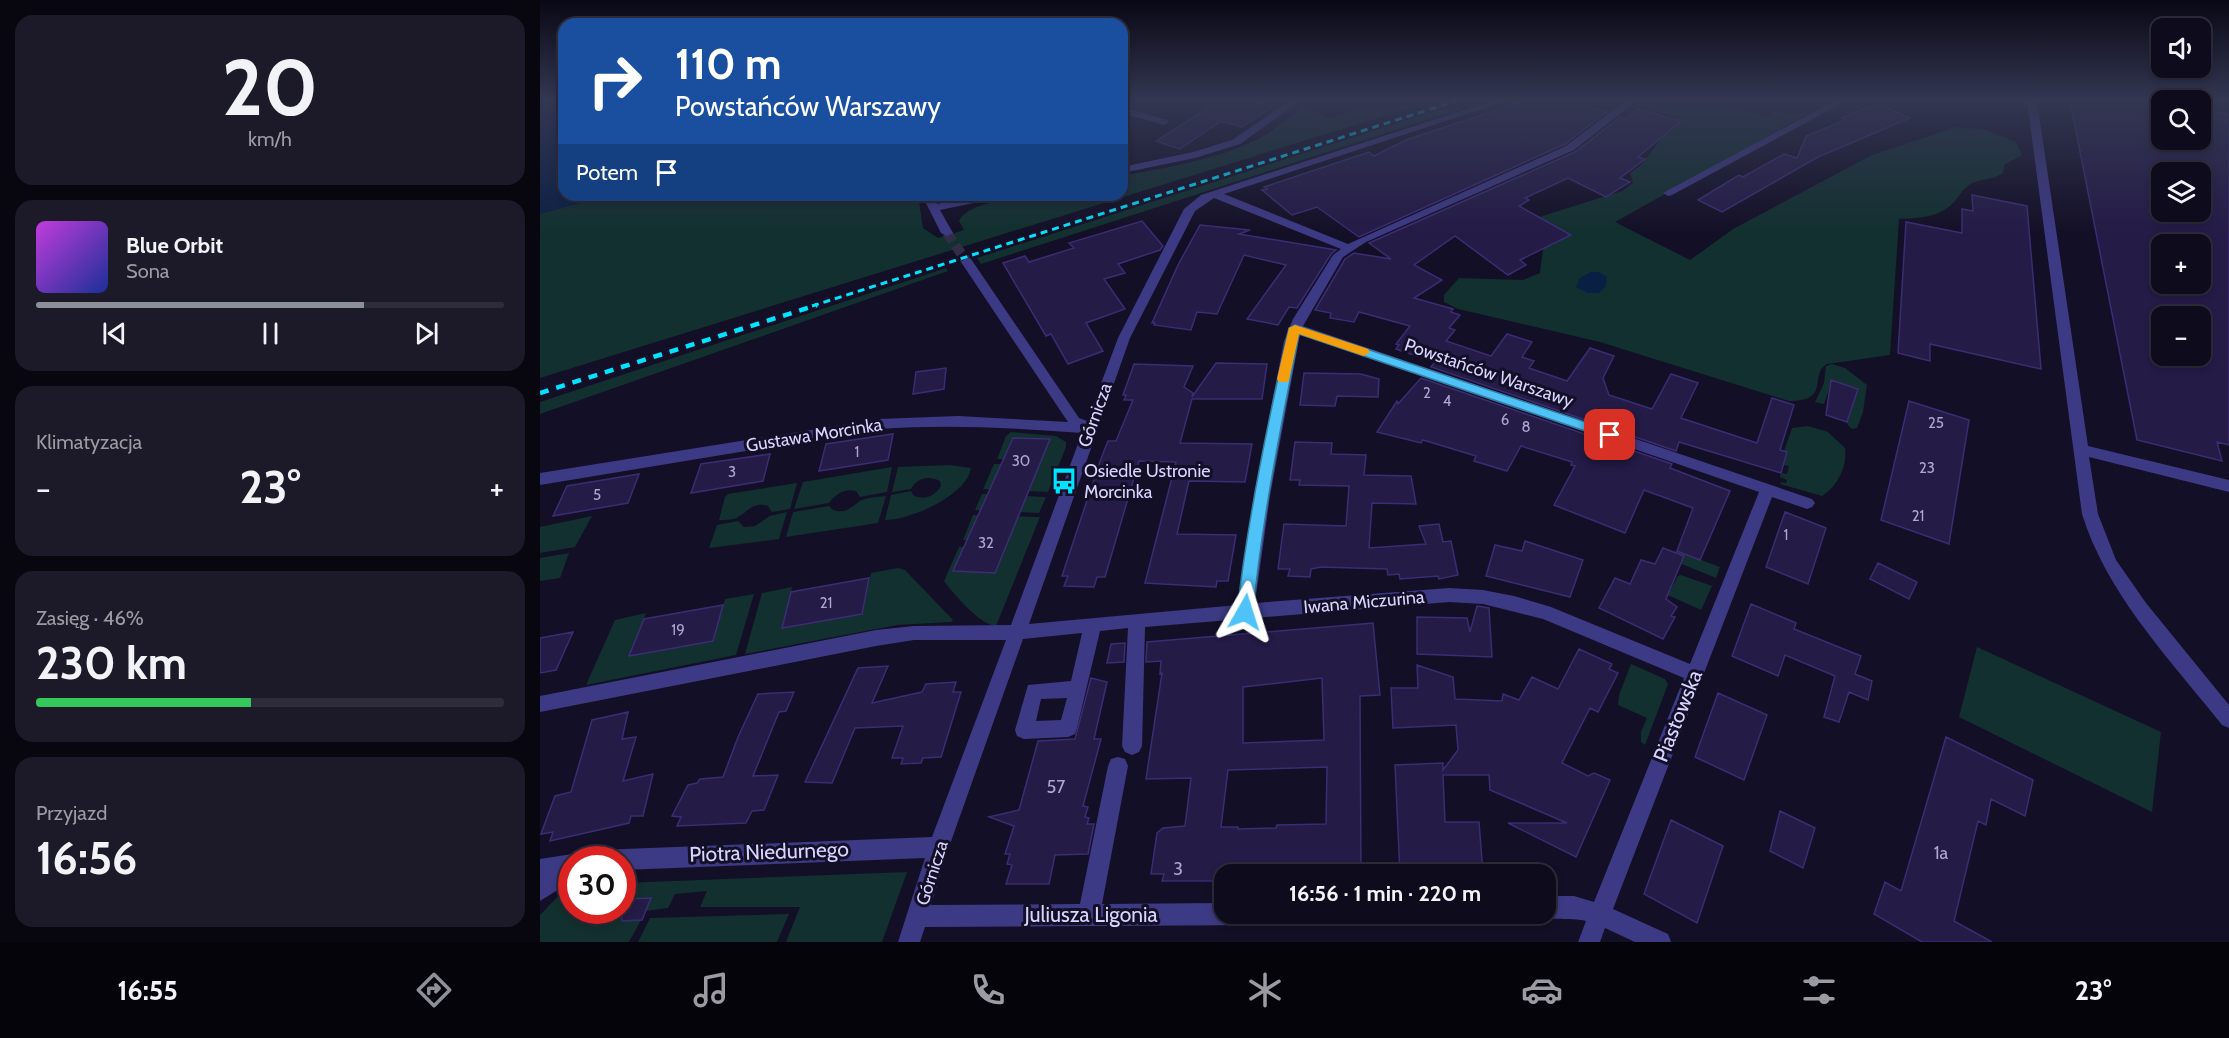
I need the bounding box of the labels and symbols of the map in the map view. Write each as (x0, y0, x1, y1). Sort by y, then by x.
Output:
street label: Powstańców Warszawy (1402, 334, 1576, 412)
street label: Górnicza (1073, 380, 1117, 450)
house number: 2 (1423, 384, 1431, 402)
house number: 4 (1443, 392, 1452, 410)
pin (1584, 409, 1635, 460)
house number: 6 (1501, 411, 1509, 429)
street label: Gustawa Morcinka (744, 413, 884, 457)
house number: 25 (1928, 414, 1944, 432)
house number: 8 (1521, 418, 1531, 436)
house number: 1 (855, 443, 859, 461)
house number: 30 (1012, 452, 1030, 470)
house number: 23 (1919, 459, 1935, 477)
place label: Osiedle Ustronie Morcinka (1084, 460, 1210, 503)
house number: 3 (728, 463, 736, 481)
bus stop icon: Osiedle Ustronie Morcinka (1049, 466, 1079, 496)
house number: 5 (593, 486, 601, 504)
house number: 21 (1912, 507, 1924, 525)
house number: 1 (1784, 526, 1788, 544)
house number: 32 (978, 534, 994, 552)
position arrow (1213, 580, 1277, 644)
street label: Iwana Miczurina (1303, 586, 1426, 618)
house number: 21 (820, 594, 832, 612)
house number: 19 (671, 621, 685, 639)
street label: Piastowska (1648, 666, 1707, 765)
house number: 57 (1047, 776, 1065, 798)
street label: Piotra Niedurnego (689, 836, 849, 867)
street label: Górnicza (911, 838, 953, 908)
house number: 1a (1934, 842, 1949, 864)
speed limit sign: 30 (558, 846, 636, 924)
house number: 3 (1173, 858, 1183, 880)
street label: Juliusza Ligonia (1023, 902, 1158, 927)

